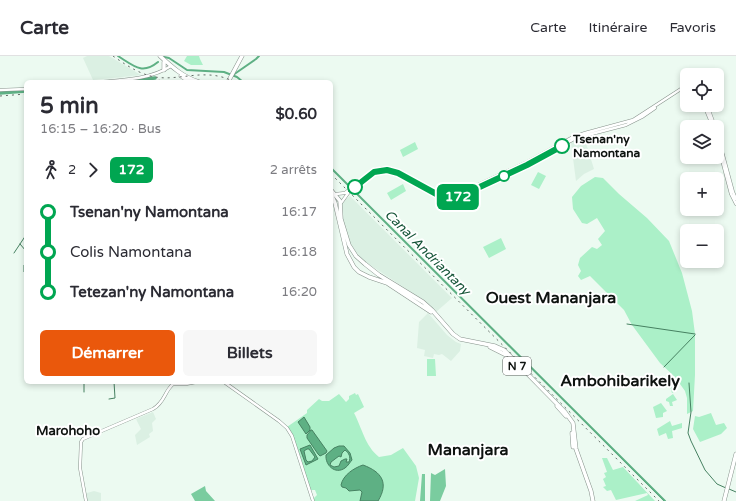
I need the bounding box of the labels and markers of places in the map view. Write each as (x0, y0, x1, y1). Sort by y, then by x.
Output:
place label: Tsenan'ny Namontana (572, 132, 640, 160)
marker: Tsenan'ny Namontana (554, 138, 570, 154)
unlabelled marker (498, 170, 510, 182)
unlabelled marker (347, 179, 363, 195)

